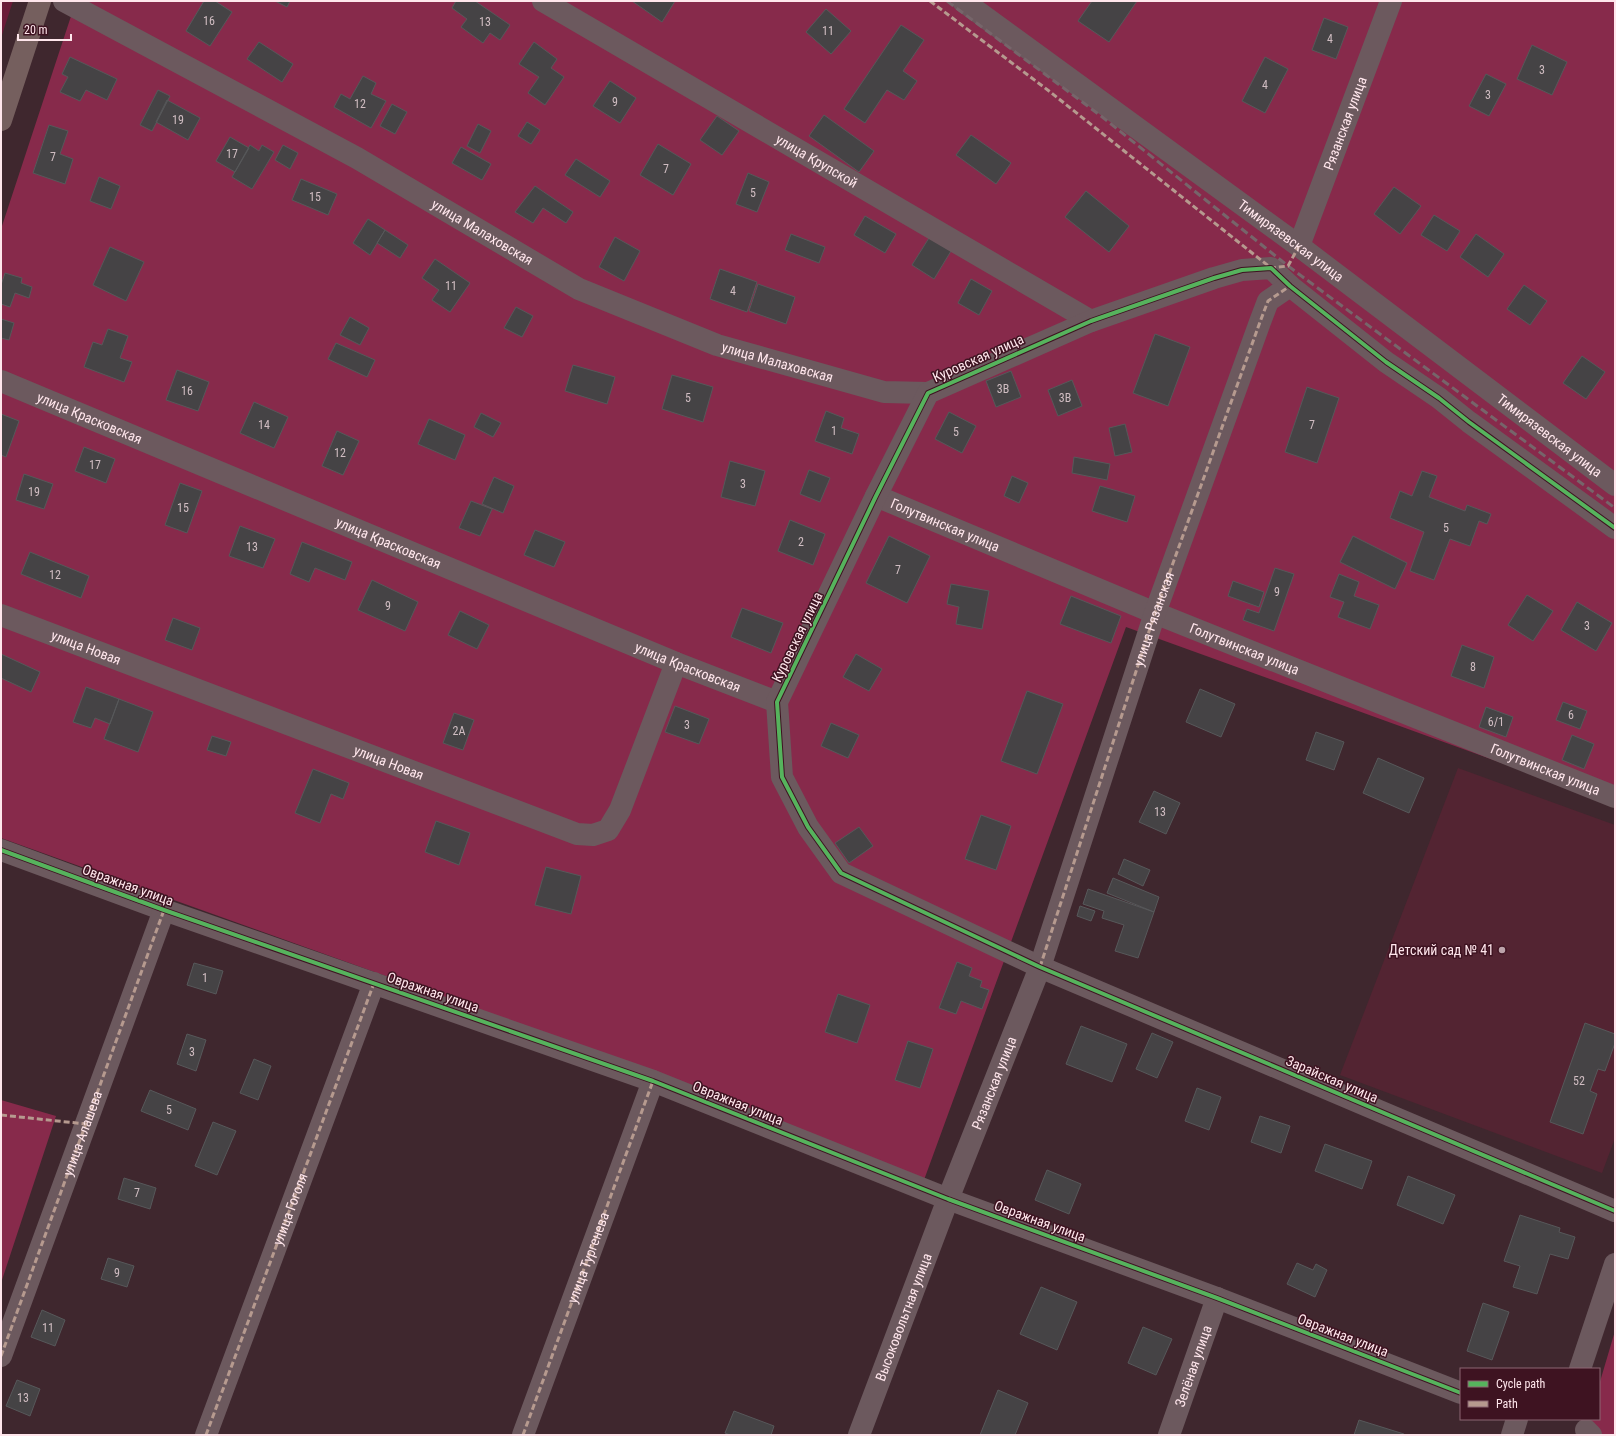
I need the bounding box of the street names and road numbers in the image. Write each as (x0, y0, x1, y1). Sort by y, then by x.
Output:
street label: Рязанская улица (1320, 74, 1370, 172)
street label: улица Крупской (773, 131, 860, 191)
street label: улица Малаховская (429, 196, 536, 268)
street label: Тимирязевская улица (1235, 196, 1347, 285)
street label: Куровская улица (930, 331, 1026, 385)
street label: улица Малаховская (720, 339, 835, 385)
street label: улица Красковская (35, 389, 144, 447)
street label: Тимирязевская улица (1494, 391, 1605, 480)
street label: Голутвинская улица (888, 495, 1002, 555)
street label: улица Красковская (334, 514, 443, 572)
street label: улица Рязанская (1130, 570, 1177, 668)
street label: Куровская улица (768, 589, 826, 685)
street label: Голутвинская улица (1187, 620, 1302, 678)
street label: улица Новая (49, 627, 123, 668)
street label: улица Красковская (633, 639, 743, 695)
street label: Голутвинская улица (1488, 740, 1602, 798)
street label: улица Новая (352, 742, 426, 783)
street label: Овражная улица (80, 861, 176, 909)
street label: Овражная улица (385, 969, 481, 1015)
street label: Рязанская улица (968, 1034, 1020, 1132)
street label: Зарайская улица (1284, 1052, 1380, 1106)
street label: Овражная улица (690, 1078, 786, 1128)
street label: улица Алашева (59, 1089, 105, 1178)
street label: улица Гоголя (269, 1171, 311, 1247)
street label: Овражная улица (992, 1197, 1088, 1245)
street label: улица Тургенева (564, 1210, 612, 1305)
street label: Высоковольтная улица (872, 1251, 935, 1383)
street label: Овражная улица (1295, 1310, 1391, 1360)
street label: Зелёная улица (1171, 1323, 1215, 1409)

